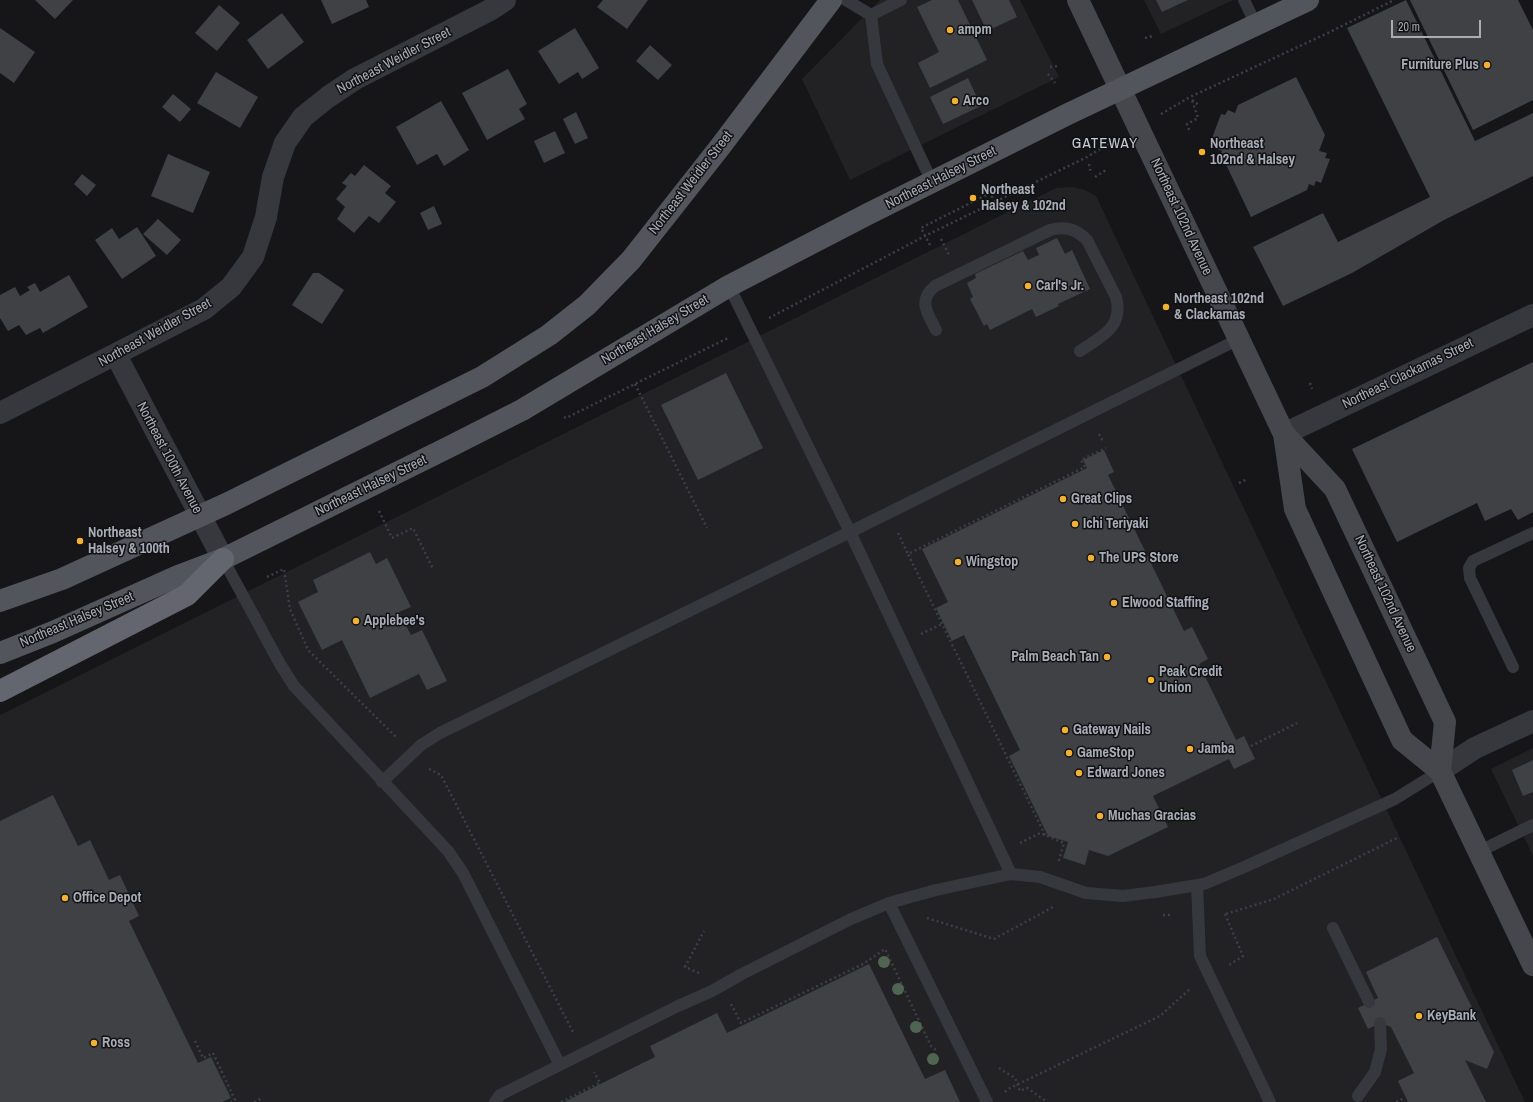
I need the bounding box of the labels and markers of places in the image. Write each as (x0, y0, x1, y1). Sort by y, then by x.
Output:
place label: ampm (958, 22, 992, 38)
marker: ampm (945, 25, 955, 35)
place label: Furniture Plus (1401, 57, 1479, 73)
marker: Furniture Plus (1482, 60, 1492, 70)
place label: Arco (963, 93, 989, 109)
marker: Arco (950, 96, 960, 106)
place label: Northeast 102nd & Halsey (1210, 136, 1295, 168)
marker: Northeast 102nd & Halsey (1197, 147, 1207, 157)
place label: Northeast Halsey & 102nd (981, 182, 1066, 214)
marker: Northeast Halsey & 102nd (968, 193, 978, 203)
place label: Carl's Jr. (1036, 278, 1084, 294)
marker: Carl's Jr. (1023, 281, 1033, 291)
place label: Northeast 102nd & Clackamas (1174, 291, 1264, 324)
marker: Northeast 102nd & Clackamas (1161, 302, 1171, 312)
place label: Great Clips (1071, 491, 1132, 507)
marker: Great Clips (1058, 494, 1068, 504)
place label: Ichi Teriyaki (1083, 516, 1149, 532)
marker: Ichi Teriyaki (1070, 519, 1080, 529)
place label: Northeast Halsey & 100th (88, 525, 170, 558)
marker: Northeast Halsey & 100th (75, 536, 85, 546)
place label: The UPS Store (1099, 550, 1179, 566)
marker: The UPS Store (1086, 553, 1096, 563)
place label: Wingstop (966, 554, 1018, 570)
marker: Wingstop (953, 557, 963, 567)
place label: Elwood Staffing (1122, 595, 1209, 611)
marker: Elwood Staffing (1109, 598, 1119, 608)
place label: Applebee's (364, 613, 425, 629)
marker: Applebee's (351, 616, 361, 626)
place label: Palm Beach Tan (1011, 649, 1099, 665)
marker: Palm Beach Tan (1102, 652, 1112, 662)
place label: Peak Credit Union (1159, 664, 1222, 696)
marker: Peak Credit Union (1146, 675, 1156, 685)
place label: Gateway Nails (1073, 722, 1151, 738)
marker: Gateway Nails (1060, 725, 1070, 735)
place label: Jamba (1198, 741, 1234, 757)
marker: Jamba (1185, 744, 1195, 754)
place label: GameStop (1077, 745, 1134, 761)
marker: GameStop (1064, 748, 1074, 758)
place label: Edward Jones (1087, 765, 1165, 781)
marker: Edward Jones (1074, 768, 1084, 778)
place label: Muchas Gracias (1108, 808, 1196, 824)
marker: Muchas Gracias (1095, 811, 1105, 821)
place label: Office Depot (73, 890, 141, 906)
marker: Office Depot (60, 893, 70, 903)
place label: KeyBank (1427, 1008, 1476, 1024)
marker: KeyBank (1414, 1011, 1424, 1021)
place label: Ross (102, 1035, 130, 1051)
marker: Ross (89, 1038, 99, 1048)

